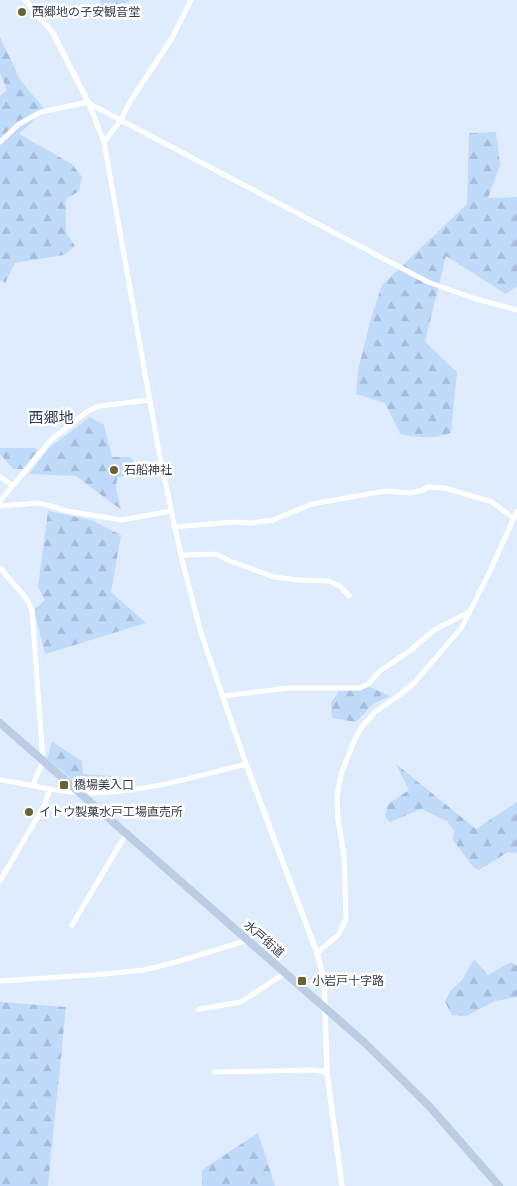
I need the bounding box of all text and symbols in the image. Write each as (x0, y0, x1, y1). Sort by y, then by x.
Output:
place label: 西郷地の子安観音堂 (32, 5, 140, 19)
marker: 西郷地の子安観音堂 (16, 6, 28, 18)
district label: 西郷地 (28, 409, 74, 427)
place label: 石船神社 (124, 463, 172, 477)
marker: 石船神社 (108, 464, 120, 476)
place label: 橋場美入口 (74, 778, 134, 792)
marker: 橋場美入口 (58, 779, 70, 791)
place label: イトウ製菓水戸工場直売所 (39, 805, 183, 819)
marker: イトウ製菓水戸工場直売所 (23, 806, 35, 818)
street label: 水戸街道 (241, 918, 287, 960)
place label: 小岩戸十字路 (312, 974, 384, 988)
marker: 小岩戸十字路 (296, 975, 308, 987)

